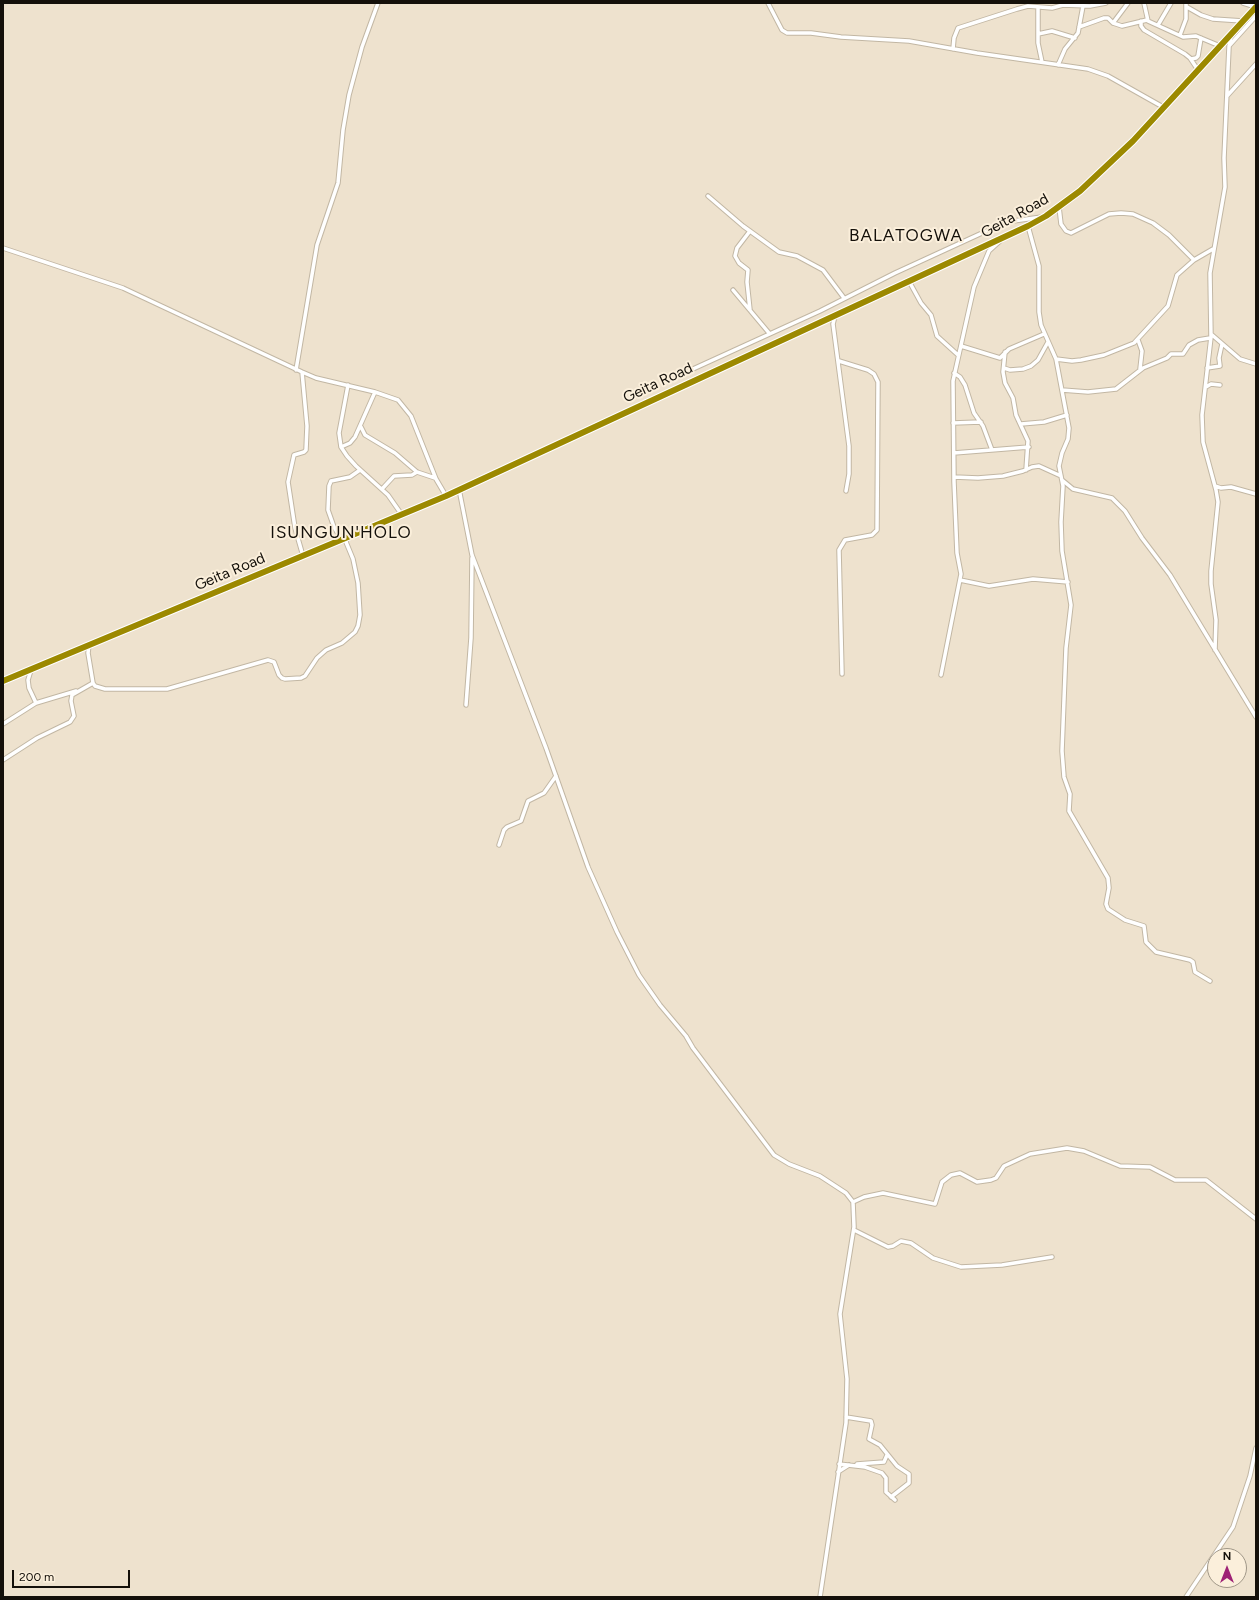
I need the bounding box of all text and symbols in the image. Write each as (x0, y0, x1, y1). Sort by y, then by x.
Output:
street label: Geita Road (978, 190, 1052, 242)
district label: BALATOGWA (849, 226, 963, 246)
street label: Geita Road (620, 359, 696, 407)
district label: ISUNGUN'HOLO (270, 523, 412, 543)
street label: Geita Road (192, 549, 268, 595)
north arrow (1207, 1548, 1247, 1588)
text: N (1223, 1550, 1231, 1563)
scale bar (14, 1562, 132, 1588)
text: 200 m (19, 1570, 54, 1584)

